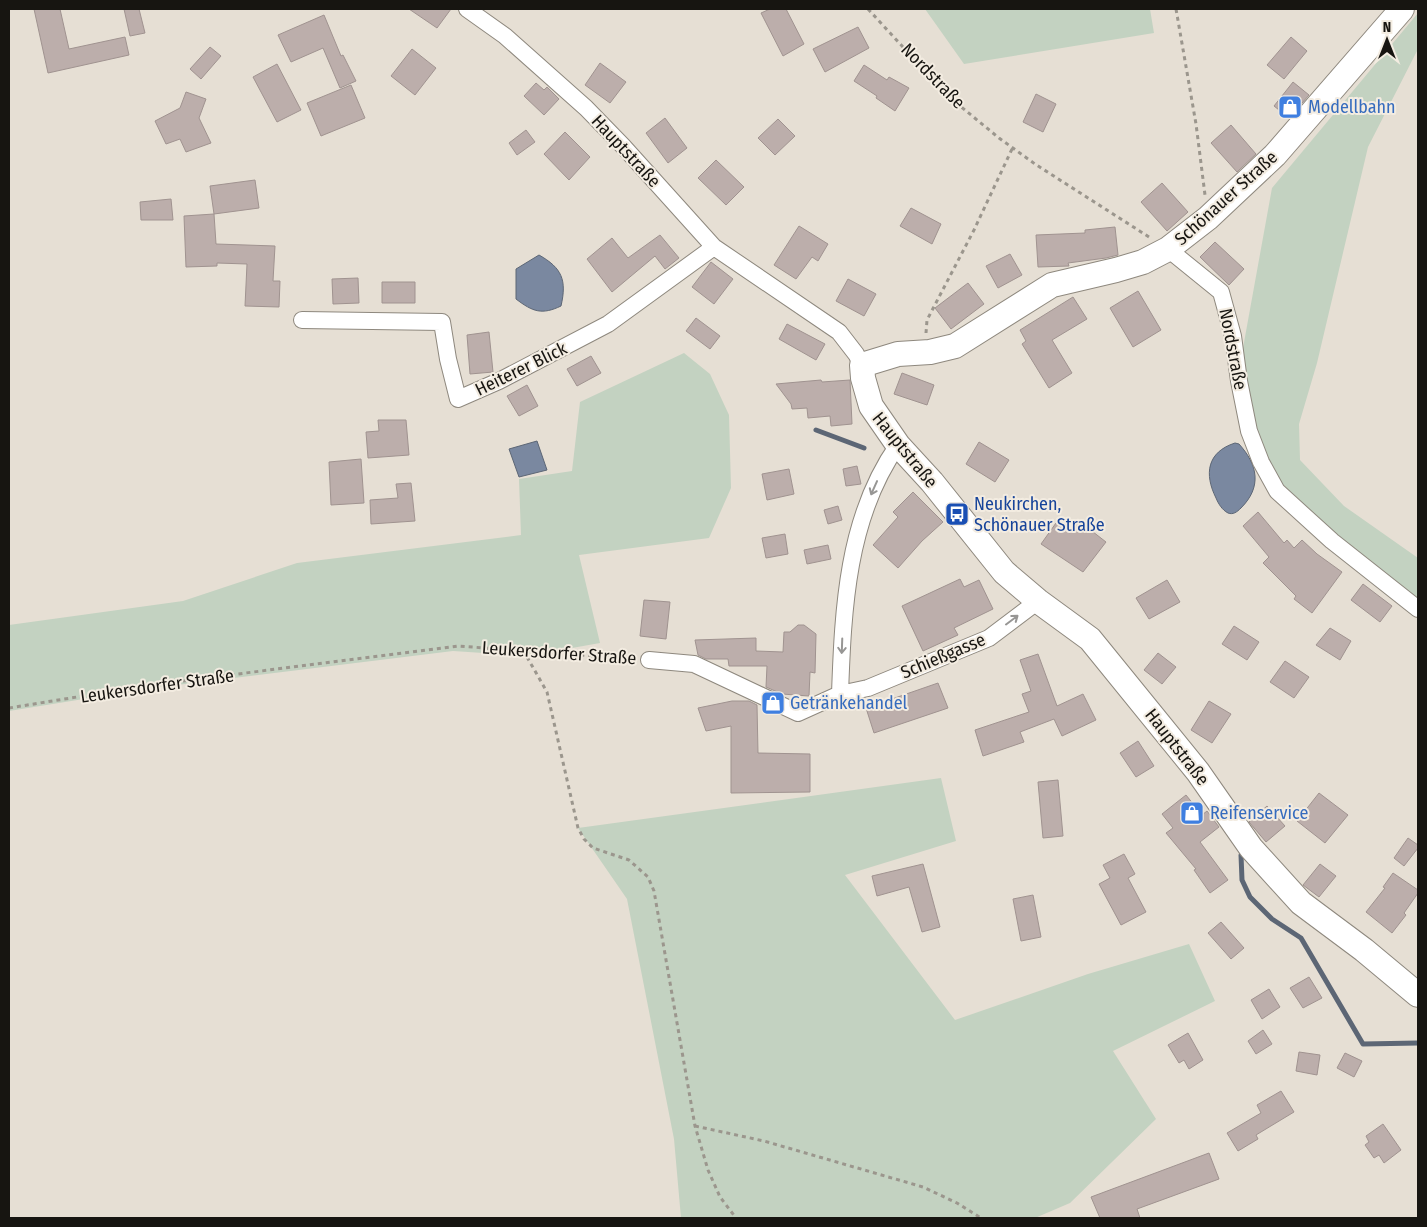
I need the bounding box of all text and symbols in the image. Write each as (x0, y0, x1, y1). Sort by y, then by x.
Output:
north arrow (1362, 15, 1412, 65)
text: N (1383, 19, 1391, 36)
street label: Nordstraße (896, 39, 970, 113)
shop icon: Modellbahn (1277, 94, 1303, 120)
place label: Modellbahn (1308, 96, 1396, 118)
street label: Hauptstraße (587, 110, 665, 192)
street label: Schönauer Straße (1170, 146, 1282, 250)
street label: Nordstraße (1214, 306, 1252, 392)
street label: Heiterer Blick (472, 337, 571, 401)
street label: Hauptstraße (868, 408, 942, 492)
one-way arrow (869, 480, 879, 495)
place label: Neukirchen, Schönauer Straße (974, 493, 1105, 536)
bus stop icon: Neukirchen, Schönauer Straße (944, 501, 970, 527)
one-way arrow (1005, 615, 1018, 626)
street label: Schießgasse (897, 628, 989, 684)
street label: Leukersdorfer Straße (481, 637, 637, 669)
one-way arrow (837, 638, 846, 654)
street label: Leukersdorfer Straße (79, 664, 235, 708)
shop icon: Getränkehandel (760, 690, 786, 716)
place label: Getränkehandel (790, 692, 908, 714)
street label: Hauptstraße (1140, 704, 1214, 790)
shop icon: Reifenservice (1179, 800, 1205, 826)
place label: Reifenservice (1210, 802, 1308, 824)

